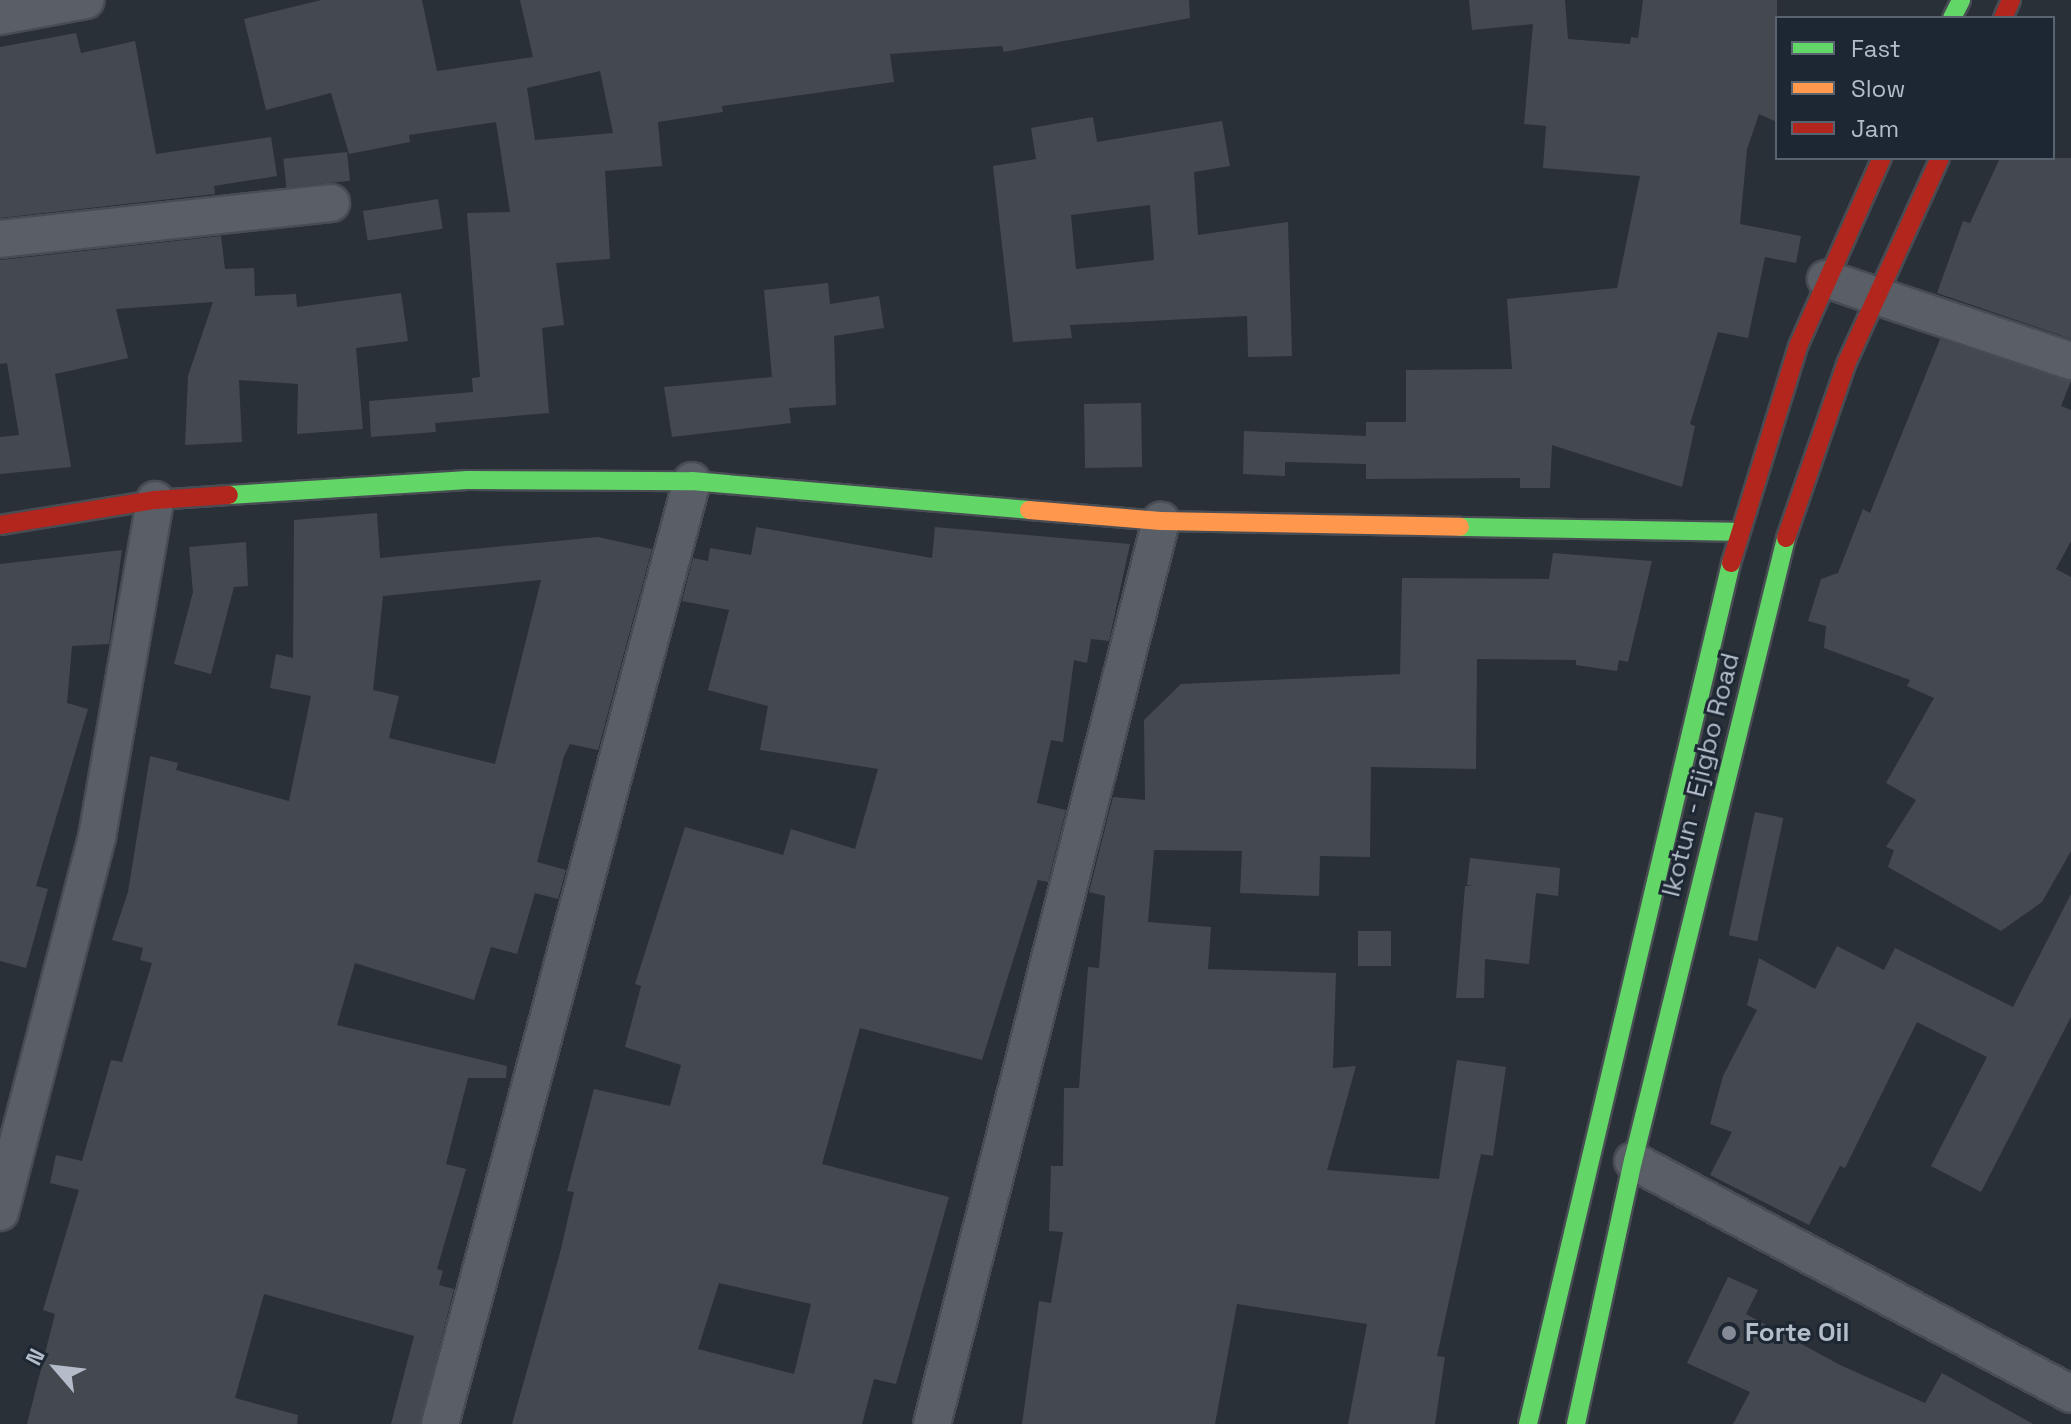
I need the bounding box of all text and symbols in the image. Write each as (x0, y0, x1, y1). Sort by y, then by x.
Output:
legend (1775, 16, 2055, 160)
text: Fast (1851, 33, 1901, 64)
text: Slow (1851, 73, 1905, 104)
text: Jam (1851, 113, 1899, 144)
street label: Ikotun - Ejigbo Road (1655, 649, 1747, 901)
place label: Forte Oil (1745, 1317, 1849, 1349)
marker: Forte Oil (1720, 1324, 1738, 1342)
north arrow (16, 1328, 96, 1408)
text: N (19, 1344, 51, 1370)

